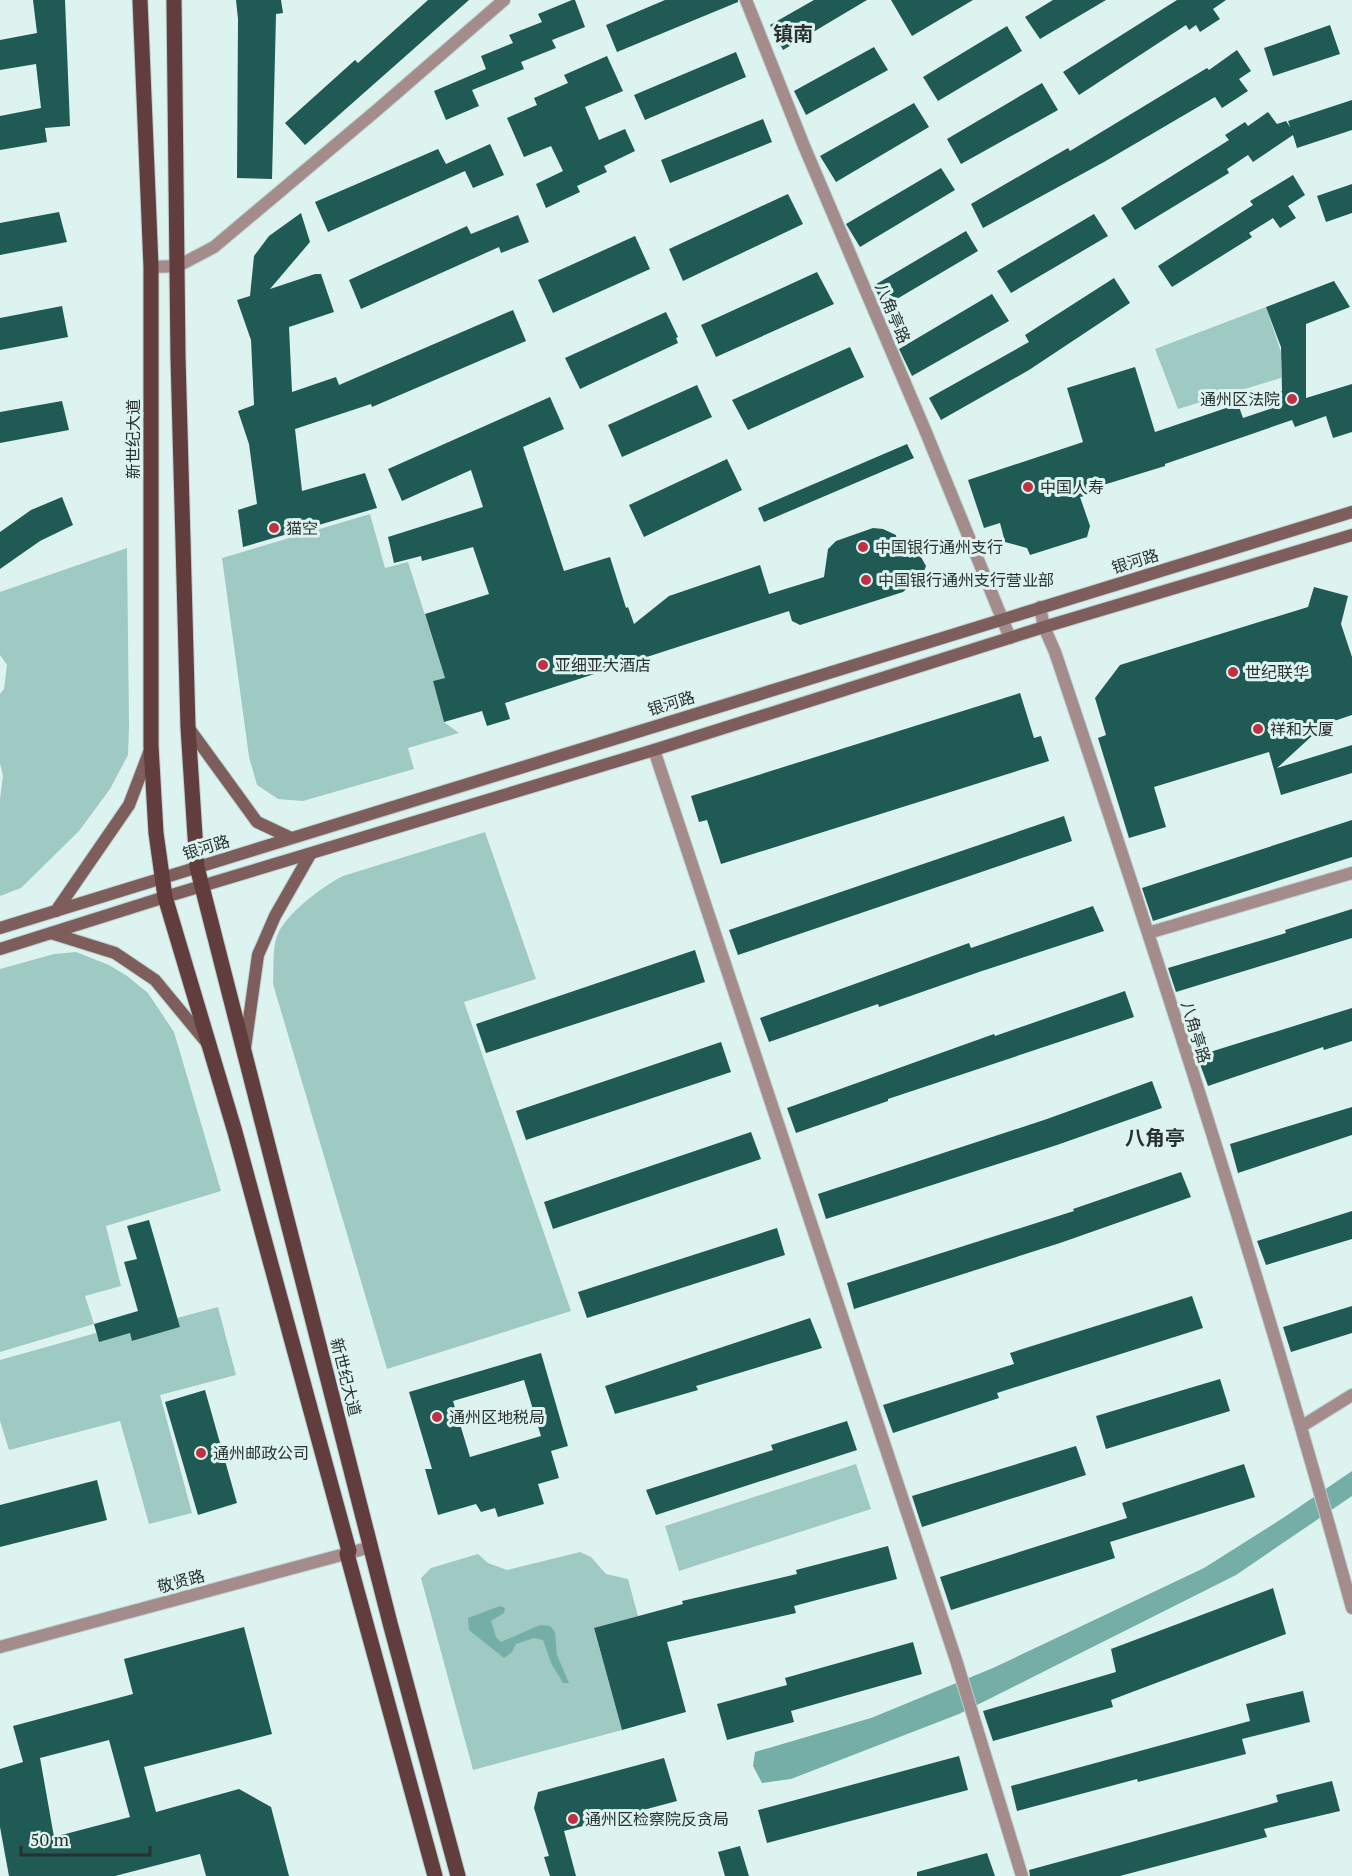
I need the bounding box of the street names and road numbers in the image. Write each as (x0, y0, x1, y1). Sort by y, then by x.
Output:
street label: 八角亭路 (870, 279, 916, 347)
street label: 新世纪大道 (122, 399, 144, 479)
street label: 银河路 (1109, 543, 1161, 579)
street label: 银河路 (645, 685, 697, 721)
street label: 银河路 (180, 829, 232, 865)
street label: 八角亭路 (1176, 998, 1216, 1066)
street label: 新世纪大道 (326, 1336, 366, 1418)
street label: 敬贤路 (155, 1564, 207, 1598)

